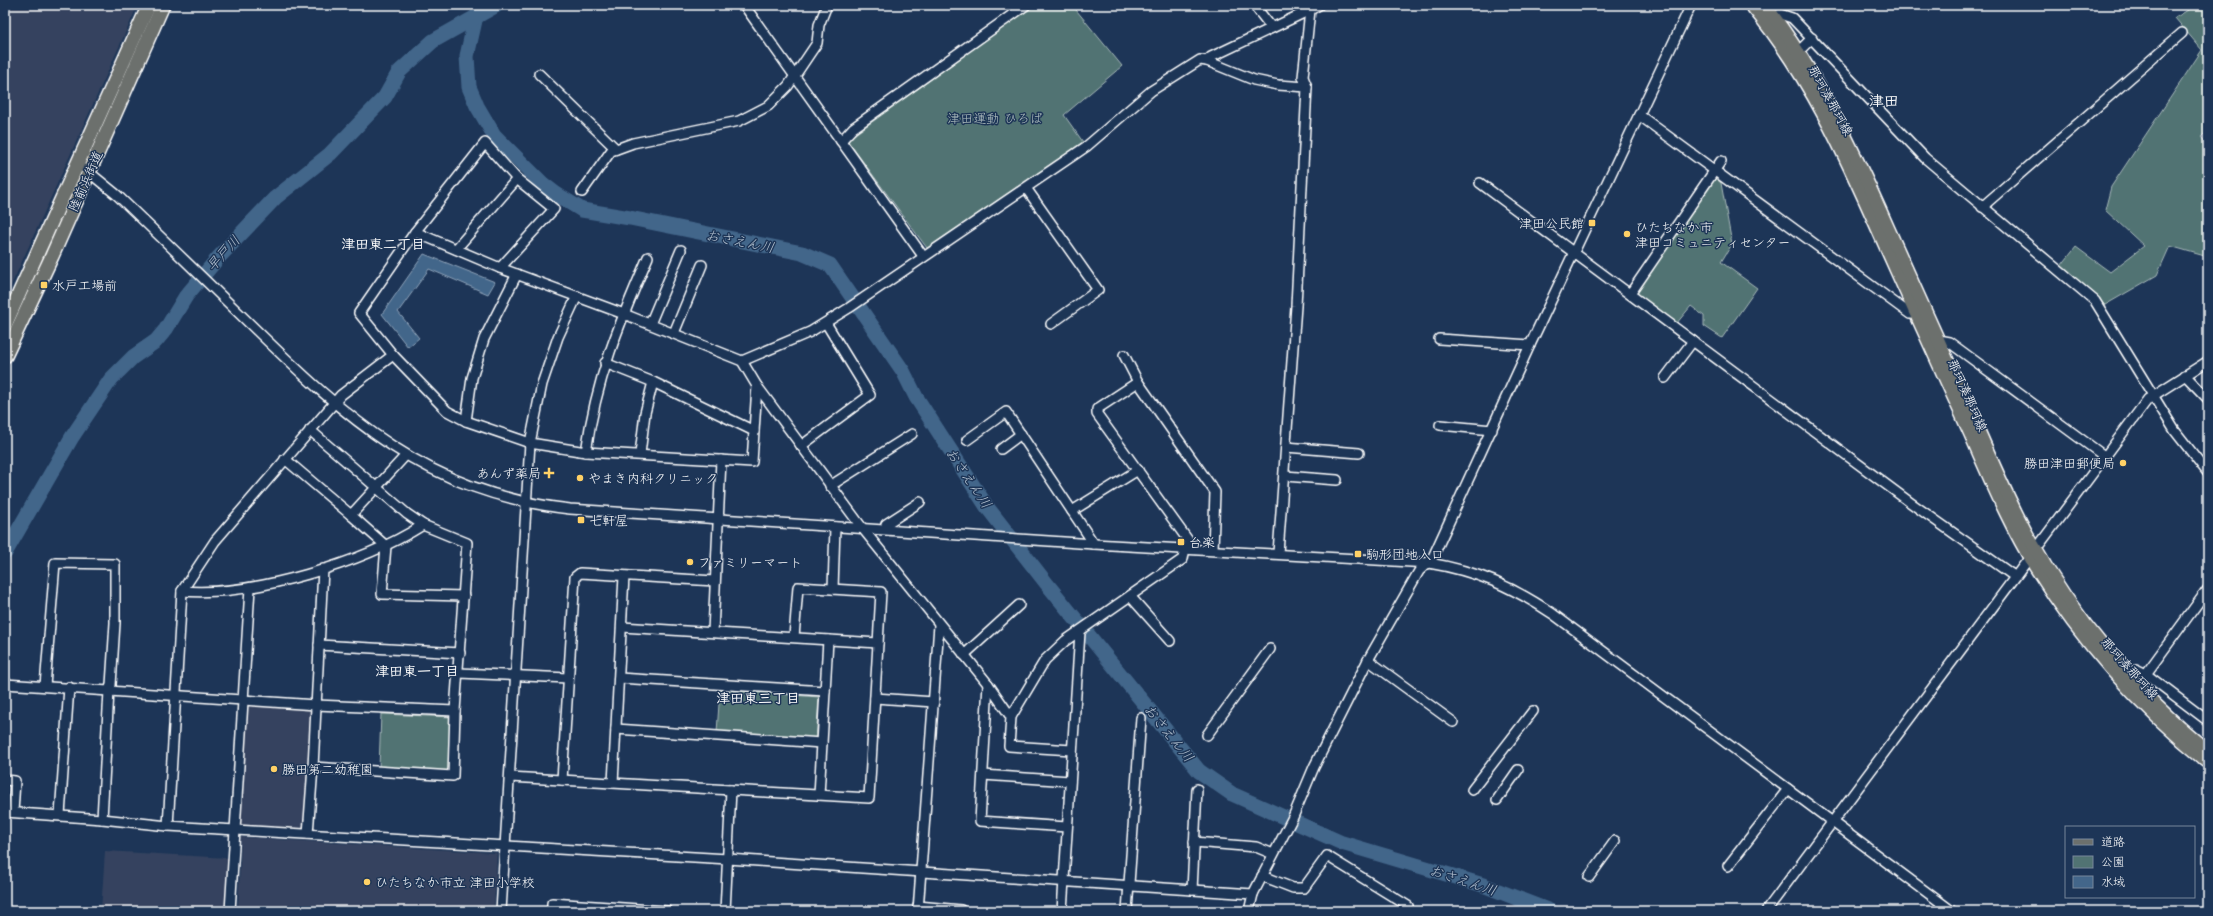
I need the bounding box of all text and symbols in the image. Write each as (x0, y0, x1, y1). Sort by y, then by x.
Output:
street label: 那珂湊那珂線 (1805, 62, 1857, 139)
district label: 津田 (1869, 92, 1899, 110)
park label: 津田運動 ひろば (947, 111, 1043, 126)
street label: 陸前浜街道 (65, 148, 106, 214)
place label: 津田公民館 (1519, 216, 1584, 231)
marker: 津田公民館 (1587, 218, 1597, 228)
place label: ひたちなか市 津田コミュニティセンター (1635, 220, 1790, 250)
water label: おさえん川 (704, 226, 776, 256)
marker: ひたちなか市 津田コミュニティセンター (1622, 229, 1632, 239)
water label: 早戸川 (203, 232, 244, 275)
district label: 津田東二丁目 (341, 236, 425, 253)
place label: 水戸工場前 (52, 278, 117, 293)
marker: 水戸工場前 (39, 280, 49, 290)
street label: 那珂湊那珂線 (1945, 357, 1991, 435)
water label: おさえん川 (942, 445, 995, 512)
place label: 勝田津田郵便局 (2024, 456, 2115, 471)
marker: 勝田津田郵便局 (2118, 458, 2128, 468)
place label: あんず薬局 (477, 466, 541, 481)
marker: あんず薬局 (544, 468, 554, 478)
place label: やまき内科クリニック (588, 471, 718, 486)
marker: やまき内科クリニック (575, 473, 585, 483)
place label: 七軒屋 (589, 513, 628, 528)
marker: 七軒屋 (576, 515, 586, 525)
place label: 台楽 (1189, 535, 1215, 550)
marker: 台楽 (1176, 537, 1186, 547)
place label: 駒形団地入口 (1366, 547, 1444, 562)
marker: 駒形団地入口 (1353, 549, 1363, 559)
place label: ファミリーマート (698, 555, 802, 570)
marker: ファミリーマート (685, 557, 695, 567)
street label: 那珂湊那珂線 (2098, 634, 2162, 703)
district label: 津田東一丁目 (375, 663, 459, 680)
district label: 津田東三丁目 (716, 690, 800, 707)
water label: おさえん川 (1140, 701, 1197, 766)
place label: 勝田第二幼稚園 (282, 762, 373, 777)
marker: 勝田第二幼稚園 (269, 764, 279, 774)
legend (2065, 826, 2195, 898)
text: 道路 (2101, 835, 2125, 849)
text: 公園 (2101, 855, 2125, 869)
water label: おさえん川 (1427, 862, 1499, 899)
place label: ひたちなか市立 津田小学校 (375, 875, 535, 890)
text: 水域 (2101, 875, 2125, 889)
marker: ひたちなか市立 津田小学校 (362, 877, 372, 887)

